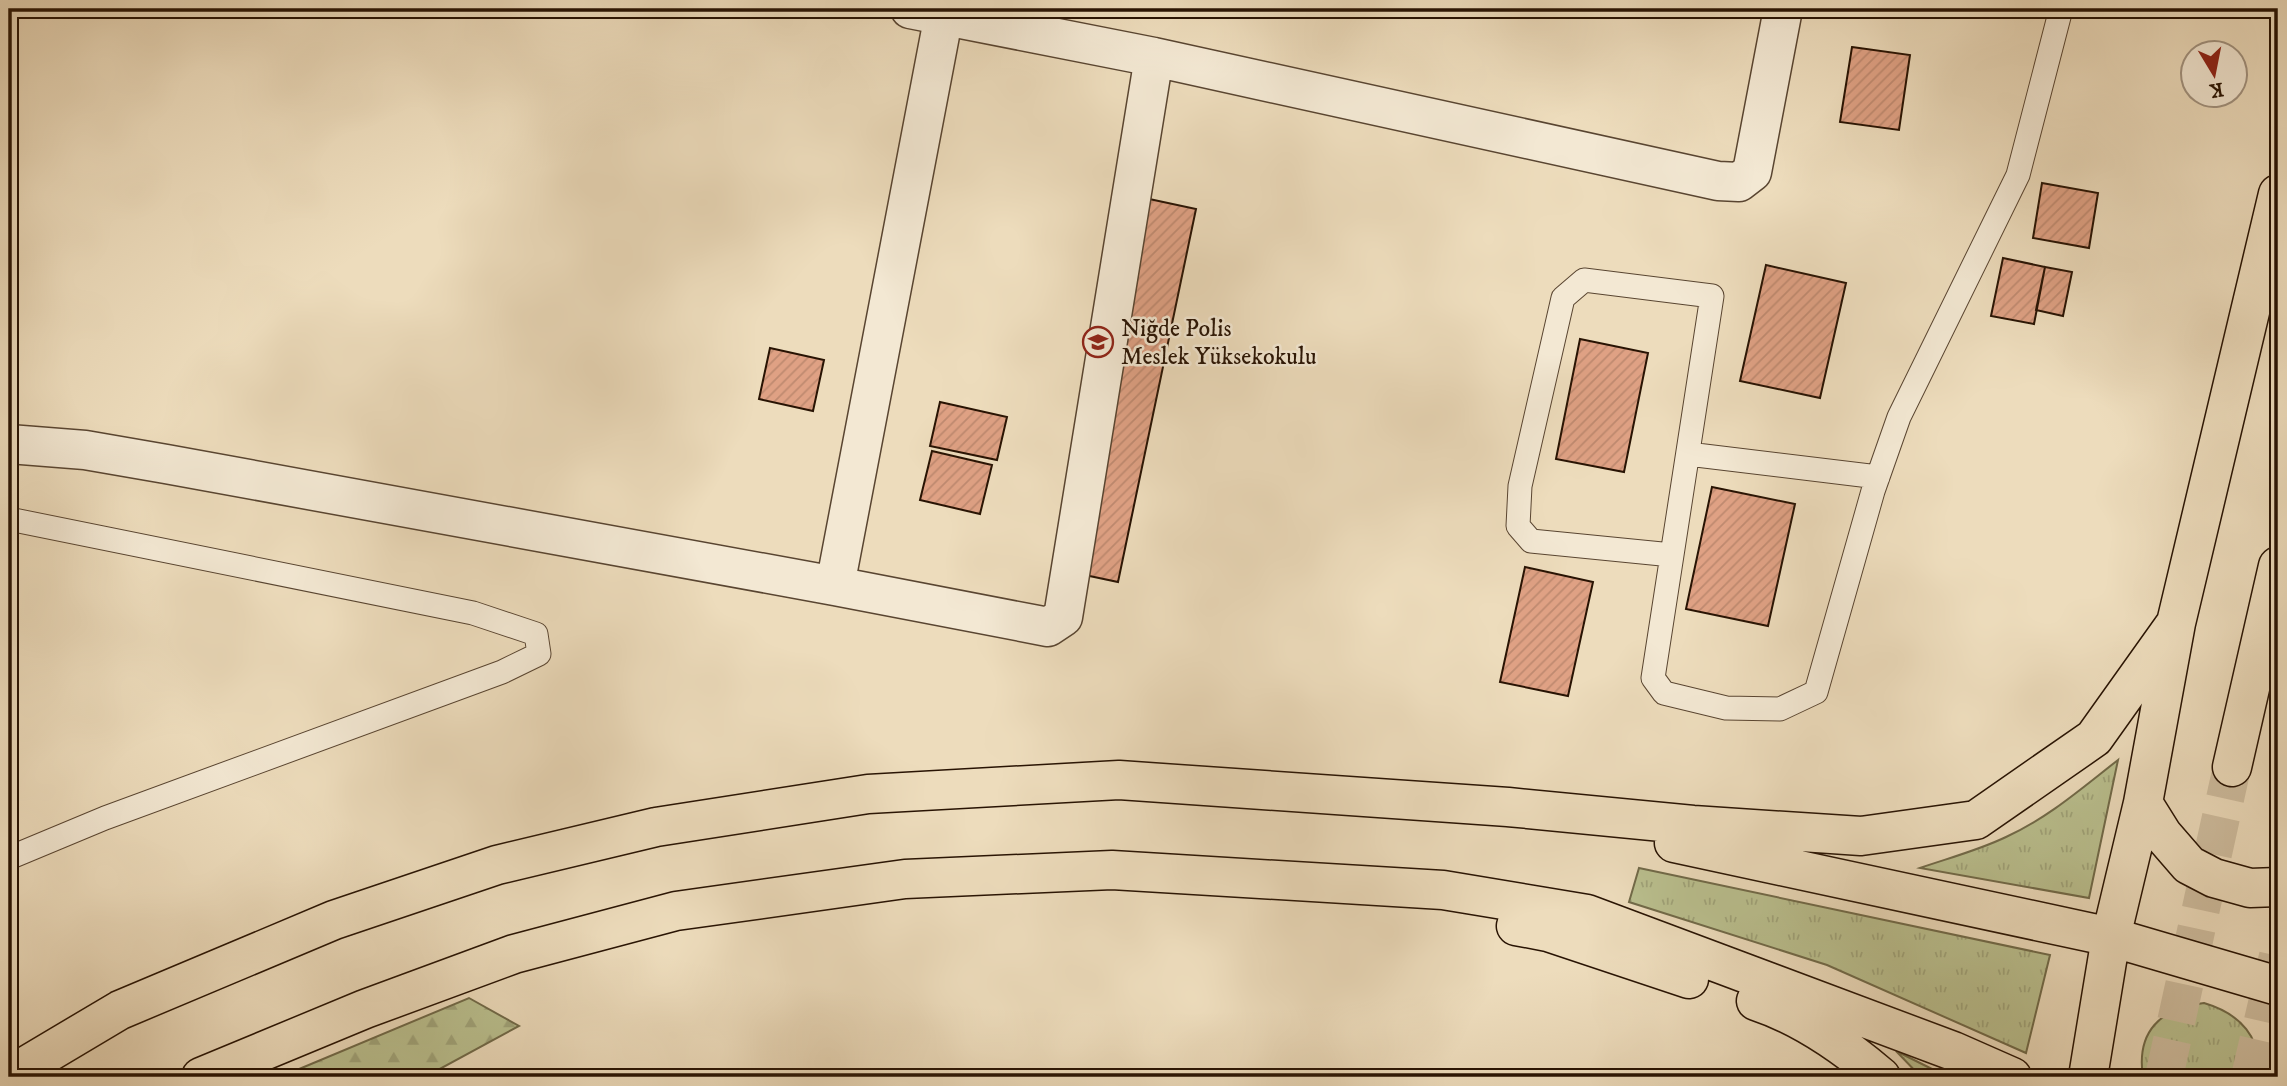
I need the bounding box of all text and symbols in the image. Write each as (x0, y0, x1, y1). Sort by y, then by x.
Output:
north arrow (2178, 38, 2248, 108)
text: K (2207, 77, 2225, 102)
place label: Niğde Polis Meslek Yüksekokulu (1121, 314, 1317, 372)
school or university icon: Niğde Polis Meslek Yüksekokulu (1081, 325, 1115, 359)

